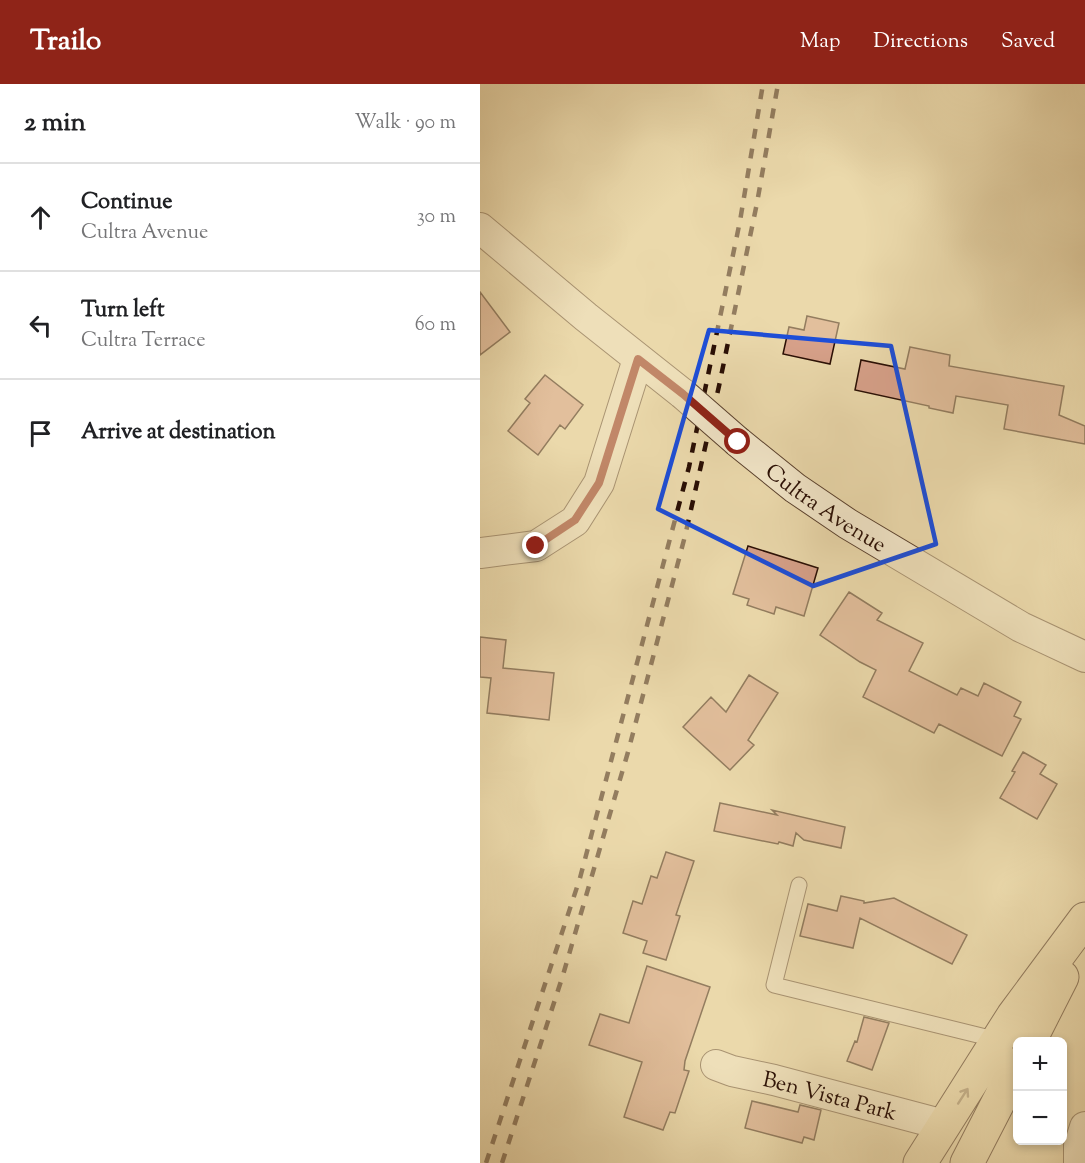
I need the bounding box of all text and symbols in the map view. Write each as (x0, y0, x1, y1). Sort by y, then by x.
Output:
text: Trailo (30, 22, 101, 62)
text: Map (800, 27, 840, 57)
text: Directions (873, 27, 968, 57)
text: Saved (1001, 27, 1055, 57)
text: 2 min (24, 105, 86, 142)
text: Walk · 90 m (354, 109, 456, 138)
text: Continue (81, 187, 172, 219)
icon: ahead (24, 201, 57, 234)
text: 30 m (417, 203, 456, 232)
text: Cultra Avenue (81, 219, 208, 248)
text: Turn left (81, 295, 164, 327)
icon: left (24, 309, 57, 342)
text: 60 m (415, 311, 456, 340)
text: Cultra Terrace (81, 327, 205, 356)
icon: arrive (24, 417, 57, 450)
text: Arrive at destination (81, 417, 276, 449)
route start (724, 428, 750, 454)
street label: Cultra Avenue (757, 457, 891, 562)
route end (522, 532, 548, 558)
map controls (1013, 1037, 1067, 1145)
button: + (1013, 1037, 1067, 1091)
street label: Ben Vista Park (759, 1065, 900, 1131)
one-way arrow (957, 1088, 969, 1105)
button: − (1013, 1091, 1067, 1145)

